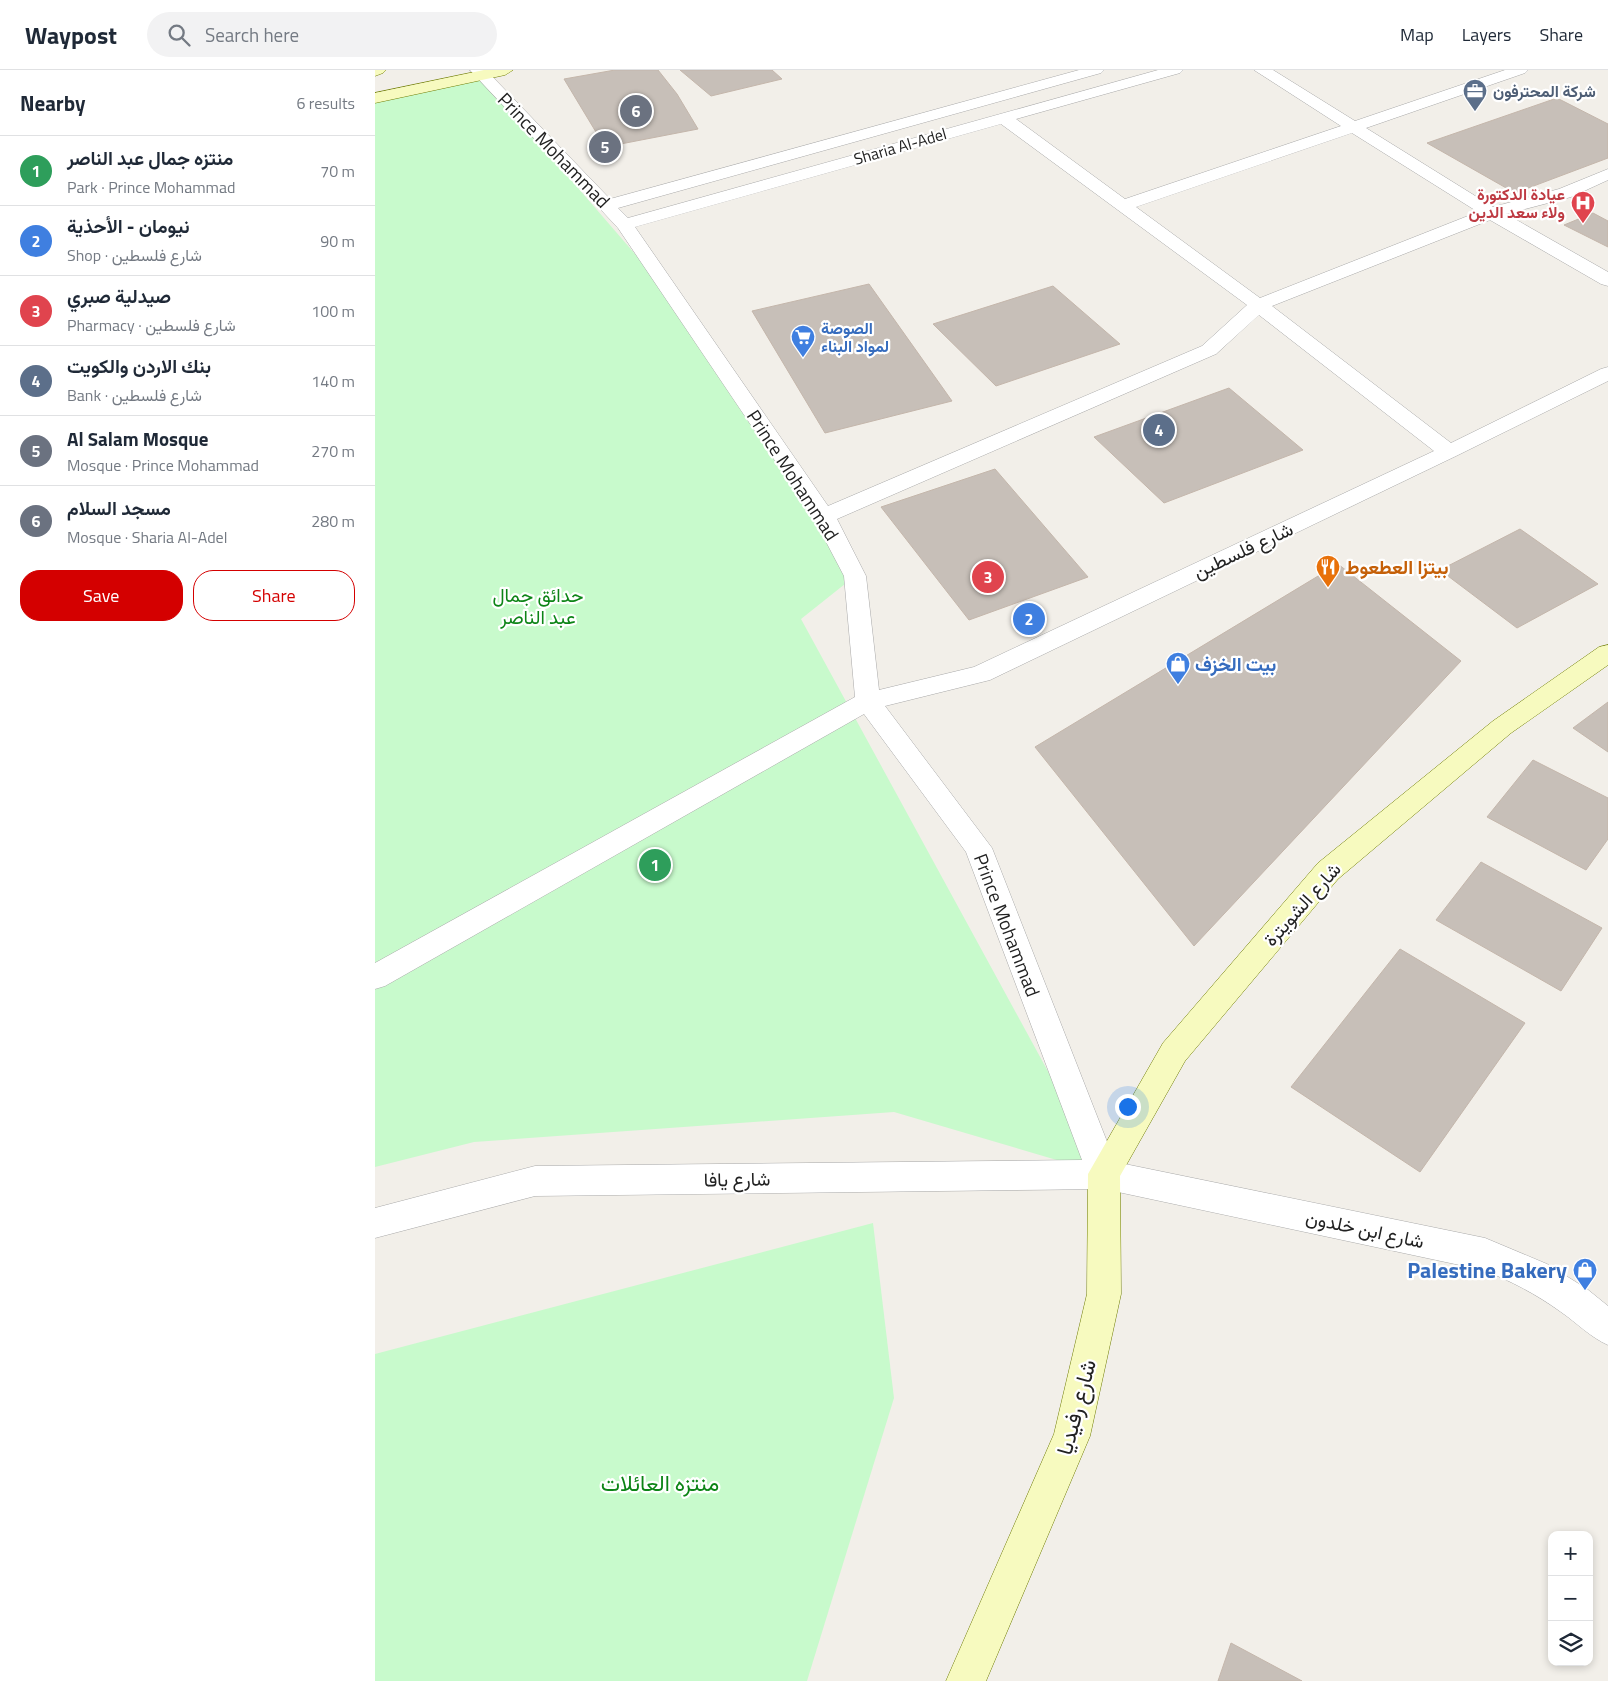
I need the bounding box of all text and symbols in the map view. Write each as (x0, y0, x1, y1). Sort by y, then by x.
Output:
search box (147, 12, 497, 57)
text: Waypost (25, 17, 117, 53)
text: Search here (205, 20, 299, 49)
icon: search (165, 21, 193, 49)
text: Map (1400, 21, 1434, 48)
text: Layers (1462, 21, 1511, 48)
text: Share (1539, 21, 1583, 48)
office icon: شركة المحترفون (1462, 78, 1488, 112)
place label: شركة المحترفون (1493, 79, 1596, 103)
street label: Prince Mohammad (491, 85, 617, 214)
text: Nearby (20, 87, 85, 119)
text: 6 results (296, 91, 355, 115)
pin: 6 (620, 92, 652, 130)
street label: Sharia Al-Adel (851, 121, 949, 171)
pin: 5 (589, 128, 621, 166)
text: منتزه جمال عبد الناصر (67, 143, 233, 172)
text: 1 (32, 159, 40, 183)
text: 70 m (320, 159, 355, 183)
text: Park · Prince Mohammad (67, 175, 235, 199)
place label: عيادة الدكتورة ولاء سعد الدين (1469, 182, 1565, 224)
hospital icon: عيادة الدكتورة ولاء سعد الدين (1570, 190, 1596, 224)
text: نيومان - الأحذية (67, 211, 190, 240)
text: 2 (32, 229, 40, 253)
text: 90 m (320, 229, 355, 253)
text: Shop · شارع فلسطين (67, 243, 202, 267)
text: صيدلية صبري (67, 281, 171, 310)
text: 3 (32, 299, 40, 323)
text: 100 m (311, 299, 355, 323)
text: Pharmacy · شارع فلسطين (67, 313, 236, 337)
place label: الصوصة لمواد البناء (821, 316, 889, 358)
supermarket icon: الصوصة لمواد البناء (790, 324, 816, 358)
text: بنك الاردن والكويت (67, 351, 211, 380)
text: 4 (32, 369, 40, 393)
text: 140 m (311, 369, 355, 393)
text: Bank · شارع فلسطين (67, 383, 202, 407)
street label: Prince Mohammad (740, 403, 847, 546)
pin: 4 (1143, 411, 1175, 449)
text: Al Salam Mosque (67, 424, 209, 453)
text: 5 (32, 439, 40, 463)
text: 270 m (311, 439, 355, 463)
text: Mosque · Prince Mohammad (67, 453, 259, 477)
text: مسجد السلام (67, 493, 171, 522)
text: 6 (32, 509, 40, 533)
text: 280 m (311, 509, 355, 533)
street label: شارع فلسطين (1188, 514, 1298, 585)
text: Mosque · Sharia Al-Adel (67, 525, 227, 549)
place label: بيتزا العطعوط (1345, 552, 1449, 581)
restaurant icon: بيتزا العطعوط (1315, 554, 1341, 588)
pin: 3 (972, 558, 1004, 596)
button: Save (20, 570, 183, 621)
button: Share (193, 570, 355, 621)
park label: حدائق جمال عبد الناصر (492, 580, 584, 631)
pin: 2 (1013, 600, 1045, 638)
place label: بيت الخزف (1195, 649, 1276, 678)
shop icon: بيت الخزف (1165, 651, 1191, 685)
pin: 1 (639, 846, 671, 884)
street label: Prince Mohammad (967, 849, 1048, 1001)
street label: شارع الشويترة (1256, 855, 1347, 952)
your location (1115, 1094, 1141, 1120)
street label: شارع يافا (703, 1163, 771, 1194)
street label: شارع ابن خلدون (1303, 1202, 1427, 1255)
place label: Palestine Bakery (1407, 1253, 1567, 1287)
shop icon: Palestine Bakery (1572, 1257, 1598, 1291)
street label: شارع رفيديا (1047, 1356, 1105, 1458)
park label: منتزه العائلات (601, 1466, 719, 1500)
map controls (1548, 1531, 1593, 1666)
button: + (1548, 1531, 1593, 1576)
button: − (1548, 1576, 1593, 1621)
button: layers (1548, 1621, 1593, 1666)

